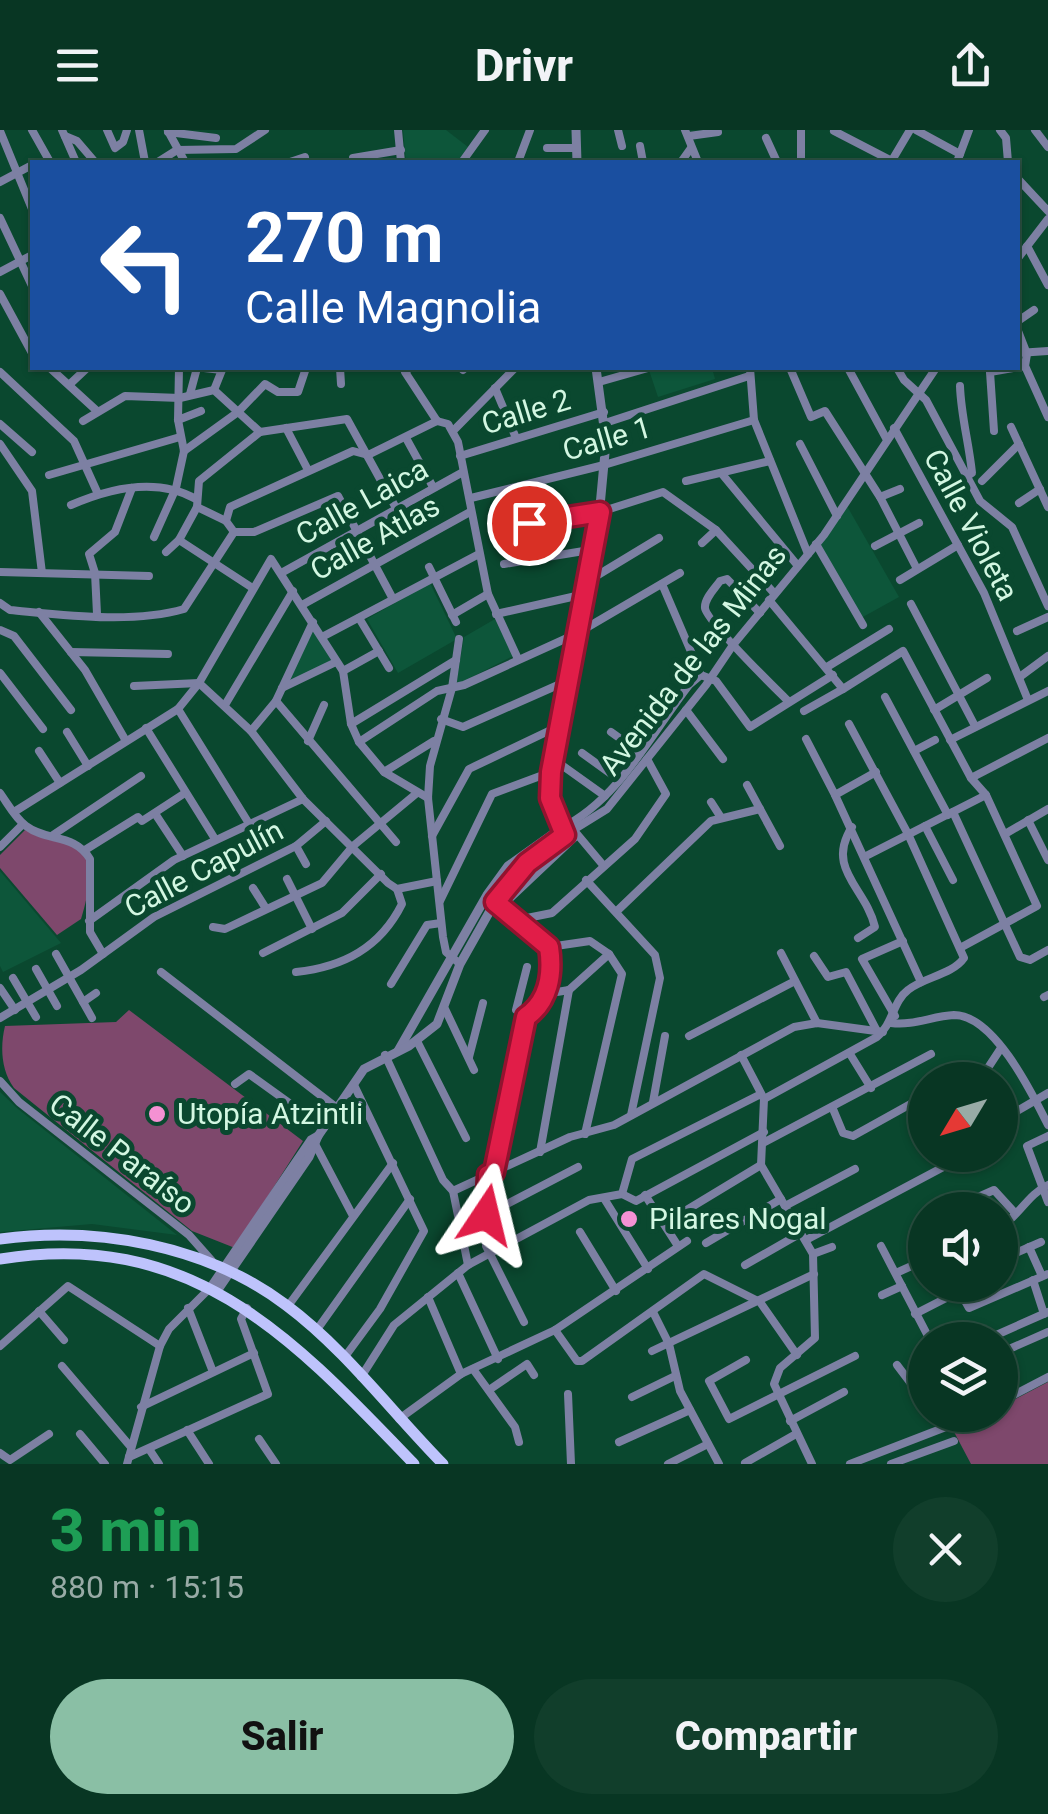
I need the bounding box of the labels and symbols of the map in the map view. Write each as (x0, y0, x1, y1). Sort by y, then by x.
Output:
street label: Calle 2 (477, 382, 574, 442)
street label: Calle 1 (558, 409, 655, 468)
street label: Calle Violeta (917, 443, 1026, 607)
street label: Calle Laica (290, 451, 434, 552)
pin (487, 481, 572, 566)
street label: Calle Atlas (304, 488, 445, 587)
street label: Avenida de las Minas (592, 538, 793, 782)
street label: Calle Capulín (119, 812, 289, 925)
north arrow (908, 1062, 1018, 1172)
street label: Calle Paraíso (43, 1086, 202, 1221)
place label: Utopía Atzintli (177, 1096, 363, 1131)
marker: Utopía Atzintli (146, 1103, 168, 1125)
position arrow (434, 1163, 538, 1267)
place label: Pilares Nogal (649, 1201, 827, 1236)
marker: Pilares Nogal (618, 1208, 640, 1230)

